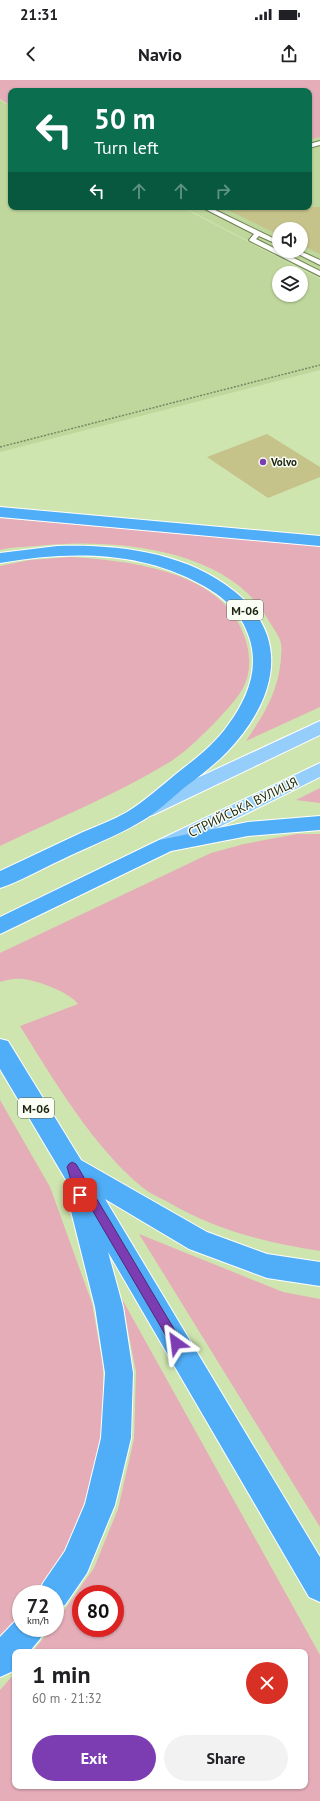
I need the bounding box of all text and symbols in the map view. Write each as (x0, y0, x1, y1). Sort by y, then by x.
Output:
text: 21:31 (20, 5, 58, 24)
icon: back (20, 43, 42, 65)
text: Navio (138, 43, 182, 66)
icon: share (278, 43, 300, 65)
text: 50 m (94, 100, 155, 137)
icon: left (28, 104, 80, 156)
text: Turn left (94, 136, 159, 159)
icon: left (86, 180, 108, 202)
icon: ahead (128, 180, 150, 202)
icon: ahead (170, 180, 192, 202)
icon: right (212, 180, 234, 202)
map controls (272, 222, 308, 302)
button: sound (272, 222, 308, 258)
button: layers (272, 266, 308, 302)
place label: Volvo (270, 455, 297, 469)
marker: Volvo (258, 457, 268, 467)
road number: М-06 (227, 600, 263, 620)
street label: СТРИЙСЬКА ВУЛИЦЯ (185, 773, 301, 841)
road number: М-06 (18, 1098, 54, 1118)
pin (63, 1178, 97, 1212)
icon: arrive (69, 1184, 91, 1206)
position arrow (155, 1322, 197, 1364)
speed limit sign: 80 (72, 1585, 124, 1637)
text: 72 (27, 1593, 49, 1619)
text: km/h (27, 1614, 49, 1627)
text: 1 min (32, 1659, 91, 1690)
button: close (246, 1662, 288, 1704)
text: 60 m · 21:32 (32, 1690, 102, 1707)
button: Exit (32, 1735, 156, 1781)
button: Share (164, 1735, 288, 1781)

